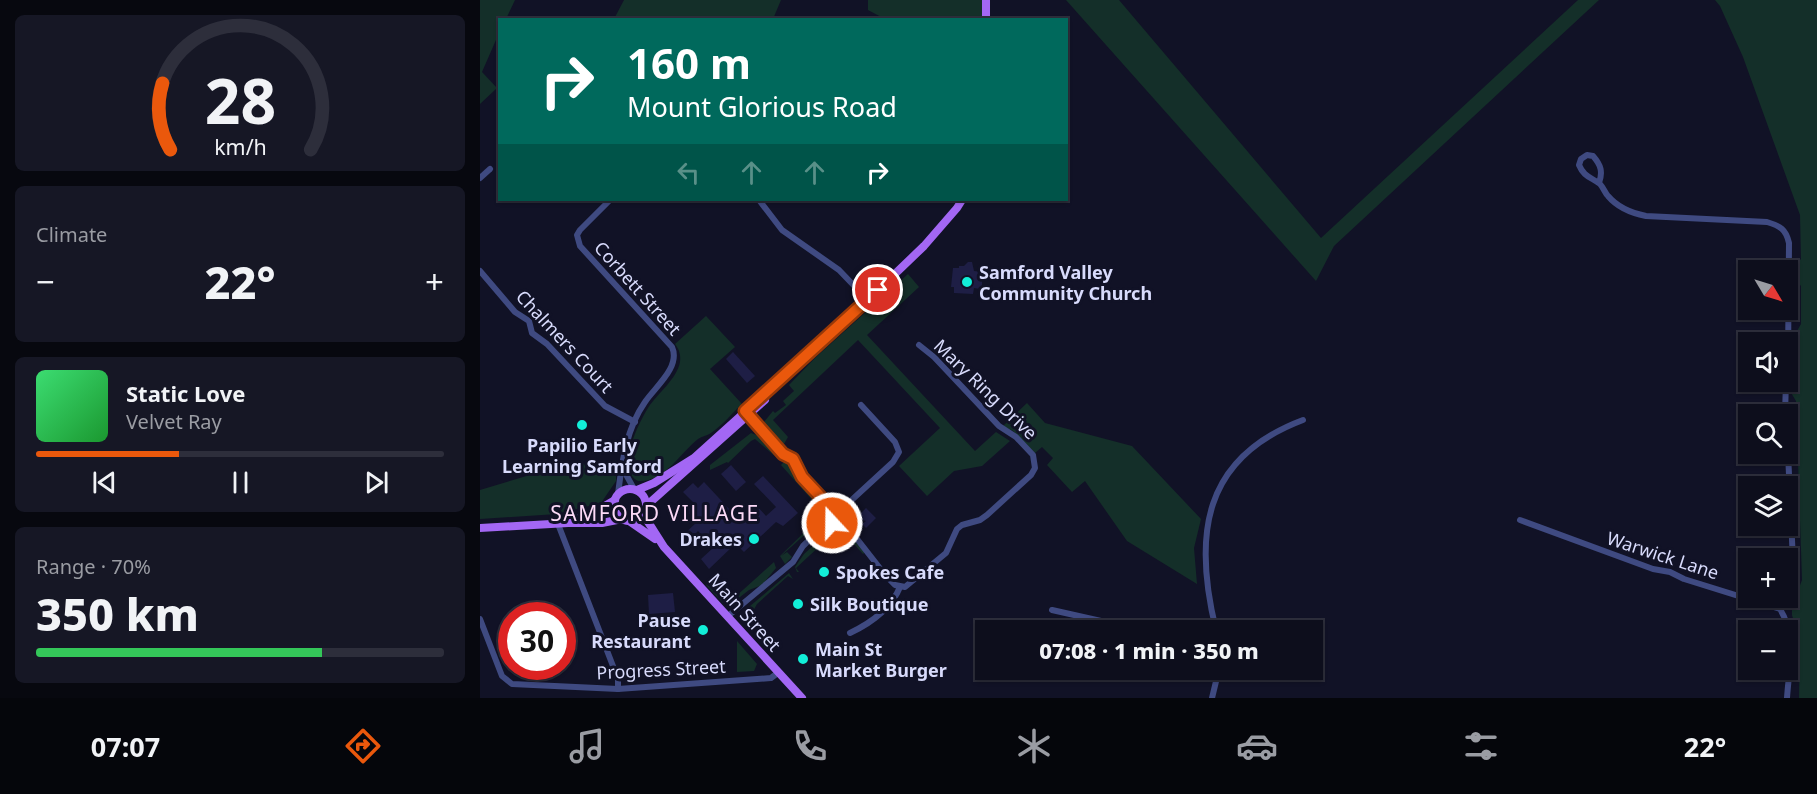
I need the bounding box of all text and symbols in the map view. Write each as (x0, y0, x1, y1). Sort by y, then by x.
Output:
text: 160 m (627, 34, 751, 91)
icon: right (528, 42, 606, 120)
text: 28 (204, 57, 276, 142)
text: Mount Glorious Road (627, 88, 897, 125)
text: km/h (214, 132, 266, 161)
icon: left (672, 156, 705, 189)
icon: ahead (735, 156, 768, 189)
icon: ahead (798, 156, 831, 189)
icon: right (861, 156, 894, 189)
text: Climate (36, 221, 107, 248)
street label: Corbett Street (589, 236, 687, 341)
text: 22° (204, 251, 276, 312)
text: − (36, 259, 55, 304)
text: + (425, 259, 444, 304)
place label: Samford Valley Community Church (979, 260, 1152, 305)
north arrow (1738, 260, 1798, 320)
map controls (1738, 260, 1798, 680)
pin (852, 264, 903, 315)
icon: arrive (861, 273, 894, 306)
marker: Samford Valley Community Church (960, 275, 974, 289)
street label: Chalmers Court (511, 284, 619, 398)
button: sound (1738, 332, 1798, 392)
street label: Mary Ring Drive (929, 333, 1043, 445)
text: Static Love (126, 378, 245, 408)
button: search (1738, 404, 1798, 464)
text: Velvet Ray (126, 408, 222, 435)
marker: Papilio Early Learning Samford (575, 418, 589, 432)
place label: Papilio Early Learning Samford (502, 433, 662, 478)
icon: previous (88, 466, 121, 499)
icon: pause (224, 466, 257, 499)
icon: next (360, 466, 393, 499)
button: layers (1738, 476, 1798, 536)
position arrow (800, 491, 864, 555)
district label: SAMFORD VILLAGE (550, 499, 760, 527)
street label: Warwick Lane (1604, 526, 1722, 584)
place label: Drakes (679, 527, 742, 551)
marker: Drakes (747, 532, 761, 546)
button: + (1738, 548, 1798, 608)
text: Range · 70% (36, 553, 151, 580)
place label: Spokes Cafe (836, 560, 944, 584)
marker: Spokes Cafe (817, 565, 831, 579)
street label: Main Street (704, 568, 787, 656)
text: 350 km (36, 583, 199, 644)
place label: Silk Boutique (810, 592, 928, 616)
marker: Silk Boutique (791, 597, 805, 611)
speed limit sign: 30 (498, 602, 576, 680)
place label: Pause Restaurant (591, 608, 691, 653)
button: − (1738, 620, 1798, 680)
marker: Pause Restaurant (696, 623, 710, 637)
text: 07:08 · 1 min · 350 m (1039, 635, 1259, 665)
place label: Main St Market Burger (815, 637, 947, 682)
marker: Main St Market Burger (796, 652, 810, 666)
street label: Progress Street (596, 654, 727, 684)
icon: directions (342, 725, 384, 767)
icon: music (566, 725, 608, 767)
icon: phone (789, 725, 831, 767)
icon: climate (1013, 725, 1055, 767)
icon: car (1236, 725, 1278, 767)
icon: filters (1460, 725, 1502, 767)
text: 07:07 (91, 728, 160, 765)
text: 22° (1684, 728, 1726, 765)

